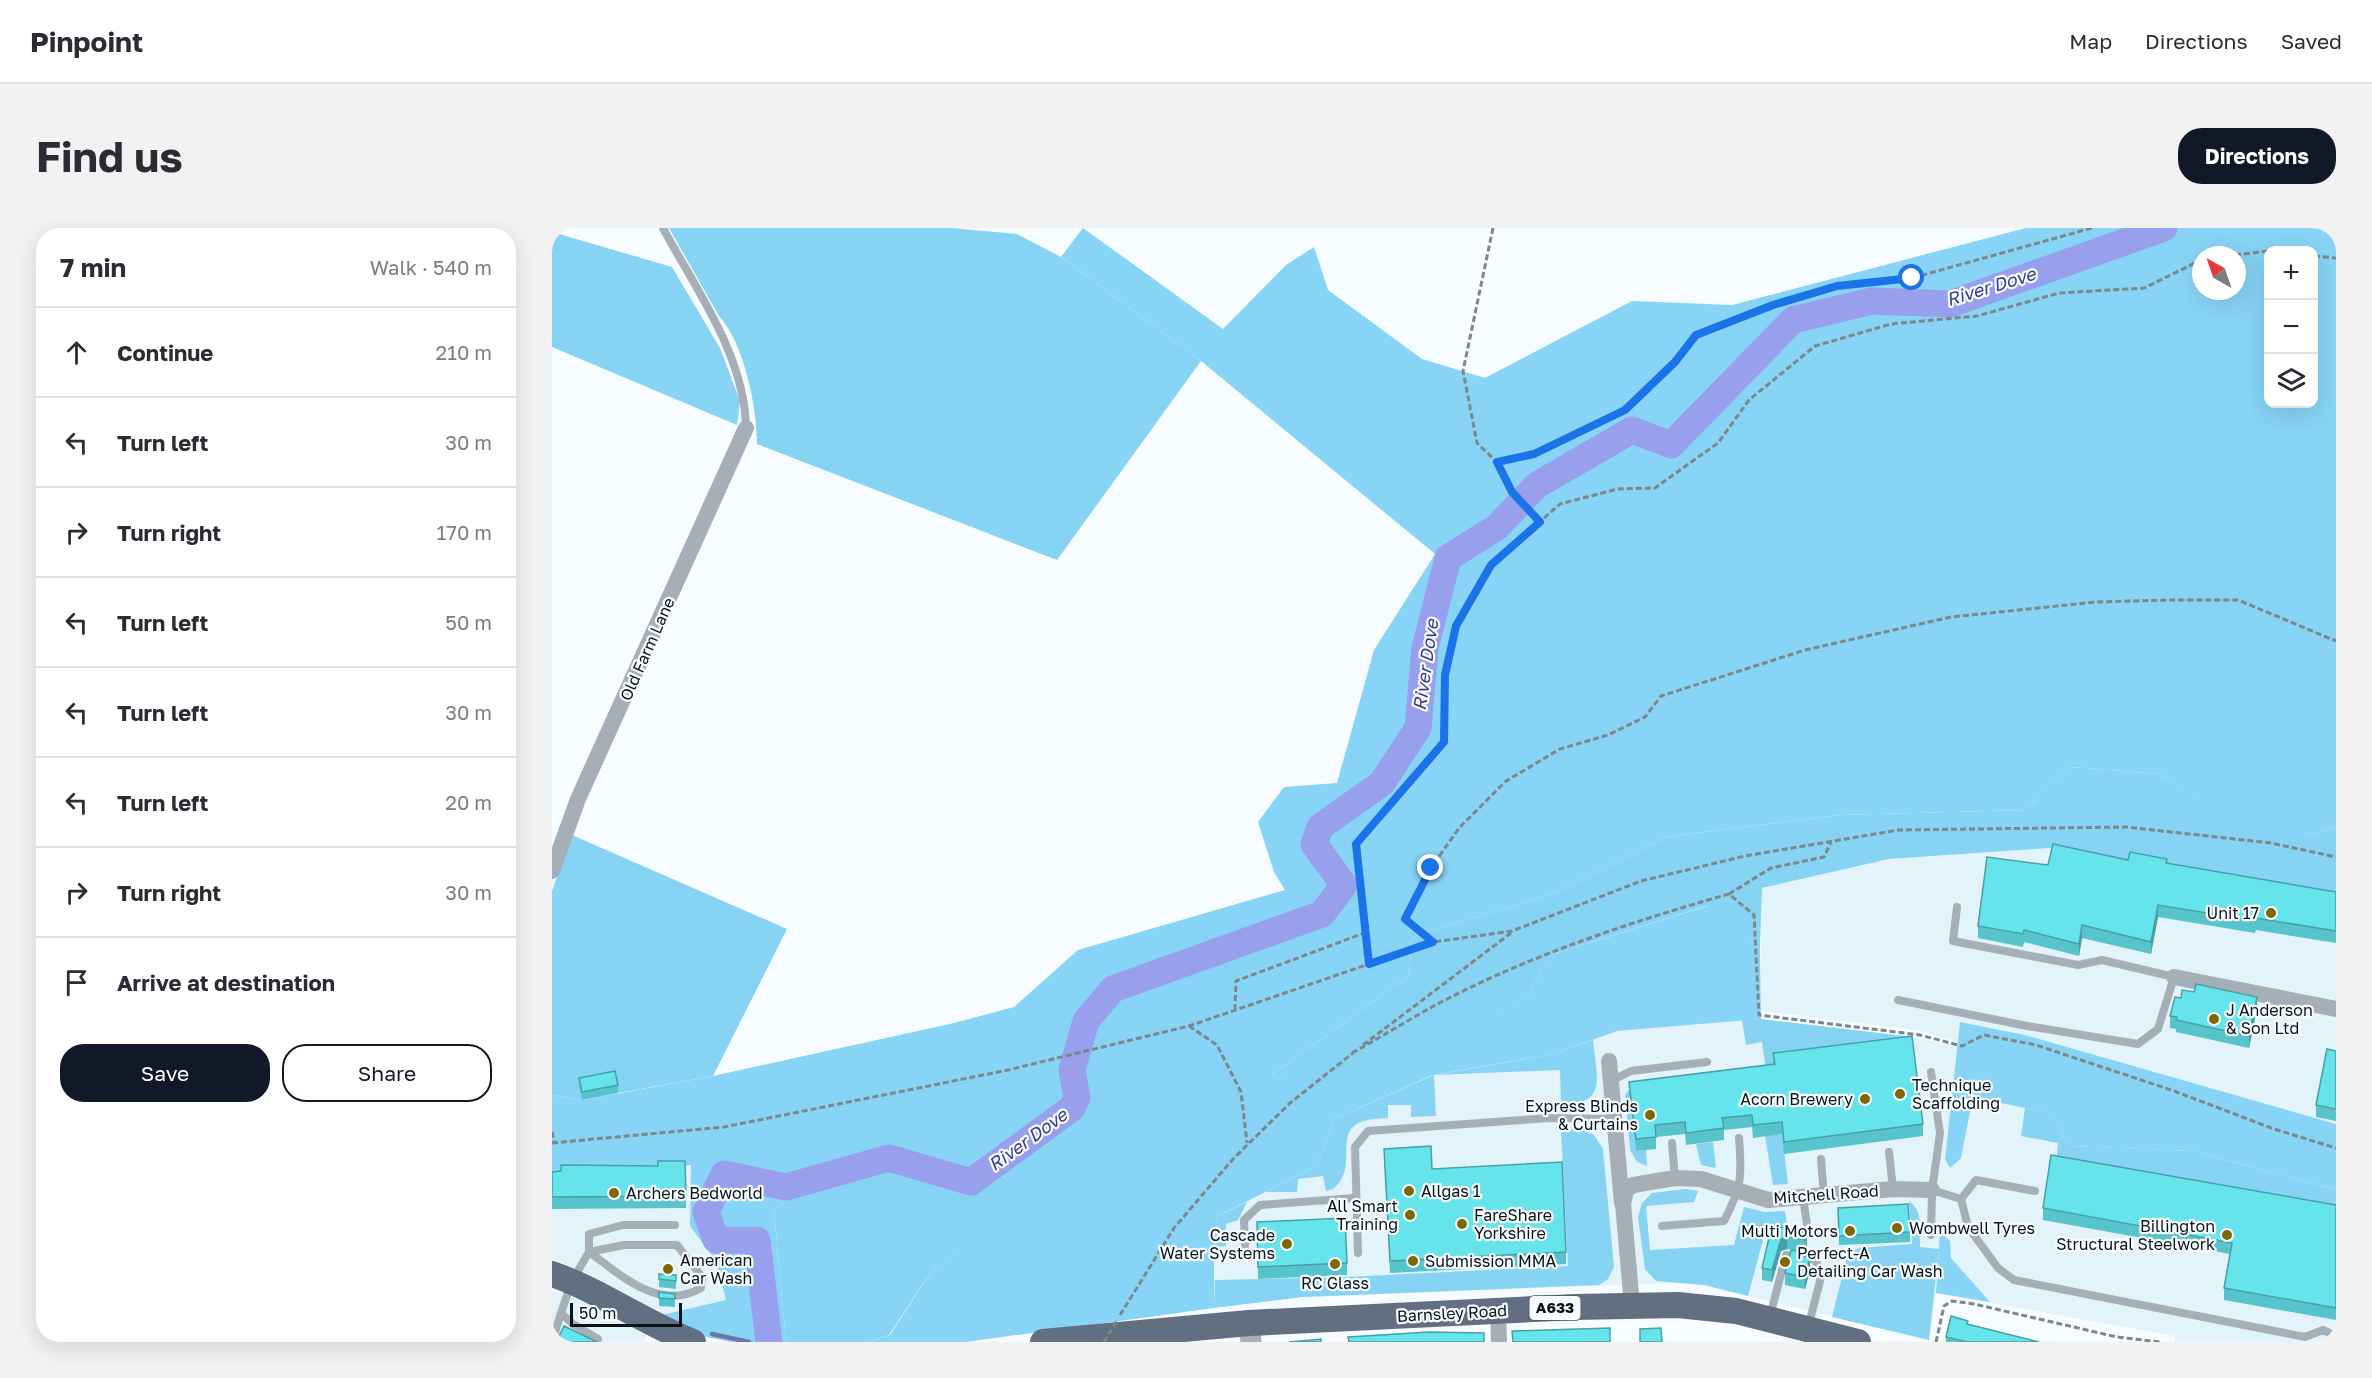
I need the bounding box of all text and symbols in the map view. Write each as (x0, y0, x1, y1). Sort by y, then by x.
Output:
text: Pinpoint (30, 25, 143, 58)
text: Map (2069, 28, 2112, 54)
text: Directions (2145, 28, 2248, 54)
text: Saved (2281, 28, 2342, 54)
button: Directions (2178, 128, 2336, 184)
text: Find us (36, 131, 183, 181)
north arrow (2192, 246, 2246, 300)
map controls (2264, 246, 2318, 408)
button: + (2264, 246, 2318, 300)
text: 7 min (60, 252, 126, 283)
text: Walk · 540 m (370, 255, 492, 279)
water label: River Dove (1944, 262, 2039, 310)
route start (1898, 264, 1924, 290)
button: − (2264, 300, 2318, 354)
icon: ahead (60, 336, 93, 369)
text: Continue (117, 339, 213, 366)
text: 210 m (436, 340, 492, 364)
button: layers (2264, 354, 2318, 408)
icon: left (60, 426, 93, 459)
text: Turn left (117, 429, 208, 456)
text: 30 m (445, 430, 492, 454)
icon: right (60, 516, 93, 549)
text: Turn right (117, 519, 221, 546)
text: 170 m (437, 520, 492, 544)
street label: Old Farm Lane (615, 594, 679, 704)
icon: left (60, 606, 93, 639)
text: Turn left (117, 609, 208, 636)
text: 50 m (445, 610, 492, 634)
water label: River Dove (1408, 616, 1443, 712)
icon: left (60, 696, 93, 729)
text: Turn left (117, 699, 208, 726)
text: 30 m (445, 700, 492, 724)
icon: left (60, 786, 93, 819)
text: Turn left (117, 789, 208, 816)
text: 20 m (445, 790, 492, 814)
route end (1417, 854, 1443, 880)
icon: right (60, 876, 93, 909)
text: Turn right (117, 879, 221, 906)
text: 30 m (445, 880, 492, 904)
place label: Unit 17 (2207, 903, 2259, 923)
marker: Unit 17 (2264, 906, 2278, 920)
icon: arrive (60, 966, 93, 999)
text: Arrive at destination (117, 969, 335, 996)
place label: J Anderson & Son Ltd (2226, 1000, 2313, 1038)
marker: J Anderson & Son Ltd (2207, 1012, 2221, 1026)
button: Save (60, 1044, 270, 1102)
button: Share (282, 1044, 492, 1102)
place label: Technique Scaffolding (1912, 1075, 2000, 1113)
marker: Technique Scaffolding (1893, 1087, 1907, 1101)
place label: Acorn Brewery (1740, 1089, 1853, 1109)
marker: Acorn Brewery (1858, 1092, 1872, 1106)
place label: Express Blinds & Curtains (1525, 1096, 1638, 1134)
water label: River Dove (984, 1102, 1072, 1175)
marker: Express Blinds & Curtains (1643, 1108, 1657, 1122)
street label: Mitchell Road (1773, 1180, 1879, 1208)
place label: Allgas 1 (1421, 1181, 1481, 1201)
place label: Archers Bedworld (626, 1183, 763, 1203)
marker: Allgas 1 (1402, 1184, 1416, 1198)
marker: Archers Bedworld (607, 1186, 621, 1200)
place label: All Smart Training (1327, 1196, 1398, 1234)
place label: FareShare Yorkshire (1474, 1205, 1552, 1243)
marker: All Smart Training (1403, 1208, 1417, 1222)
place label: Billington Structural Steelwork (2056, 1216, 2215, 1254)
marker: FareShare Yorkshire (1455, 1217, 1469, 1231)
place label: Wombwell Tyres (1909, 1218, 2035, 1238)
place label: Multi Motors (1741, 1221, 1838, 1241)
marker: Wombwell Tyres (1890, 1221, 1904, 1235)
marker: Multi Motors (1843, 1224, 1857, 1238)
place label: Cascade Water Systems (1160, 1225, 1275, 1263)
marker: Billington Structural Steelwork (2220, 1228, 2234, 1242)
marker: Cascade Water Systems (1280, 1237, 1294, 1251)
place label: Perfect-A Detailing Car Wash (1797, 1243, 1943, 1281)
place label: American Car Wash (680, 1250, 752, 1288)
place label: Submission MMA (1425, 1251, 1556, 1271)
marker: Submission MMA (1406, 1254, 1420, 1268)
marker: Perfect-A Detailing Car Wash (1778, 1255, 1792, 1269)
marker: RC Glass (1328, 1257, 1342, 1271)
marker: American Car Wash (661, 1262, 675, 1276)
place label: RC Glass (1301, 1273, 1369, 1293)
road number: A633 (1530, 1296, 1580, 1320)
scale bar (570, 1300, 682, 1328)
street label: Barnsley Road (1396, 1300, 1508, 1326)
text: 50 m (579, 1303, 616, 1323)

